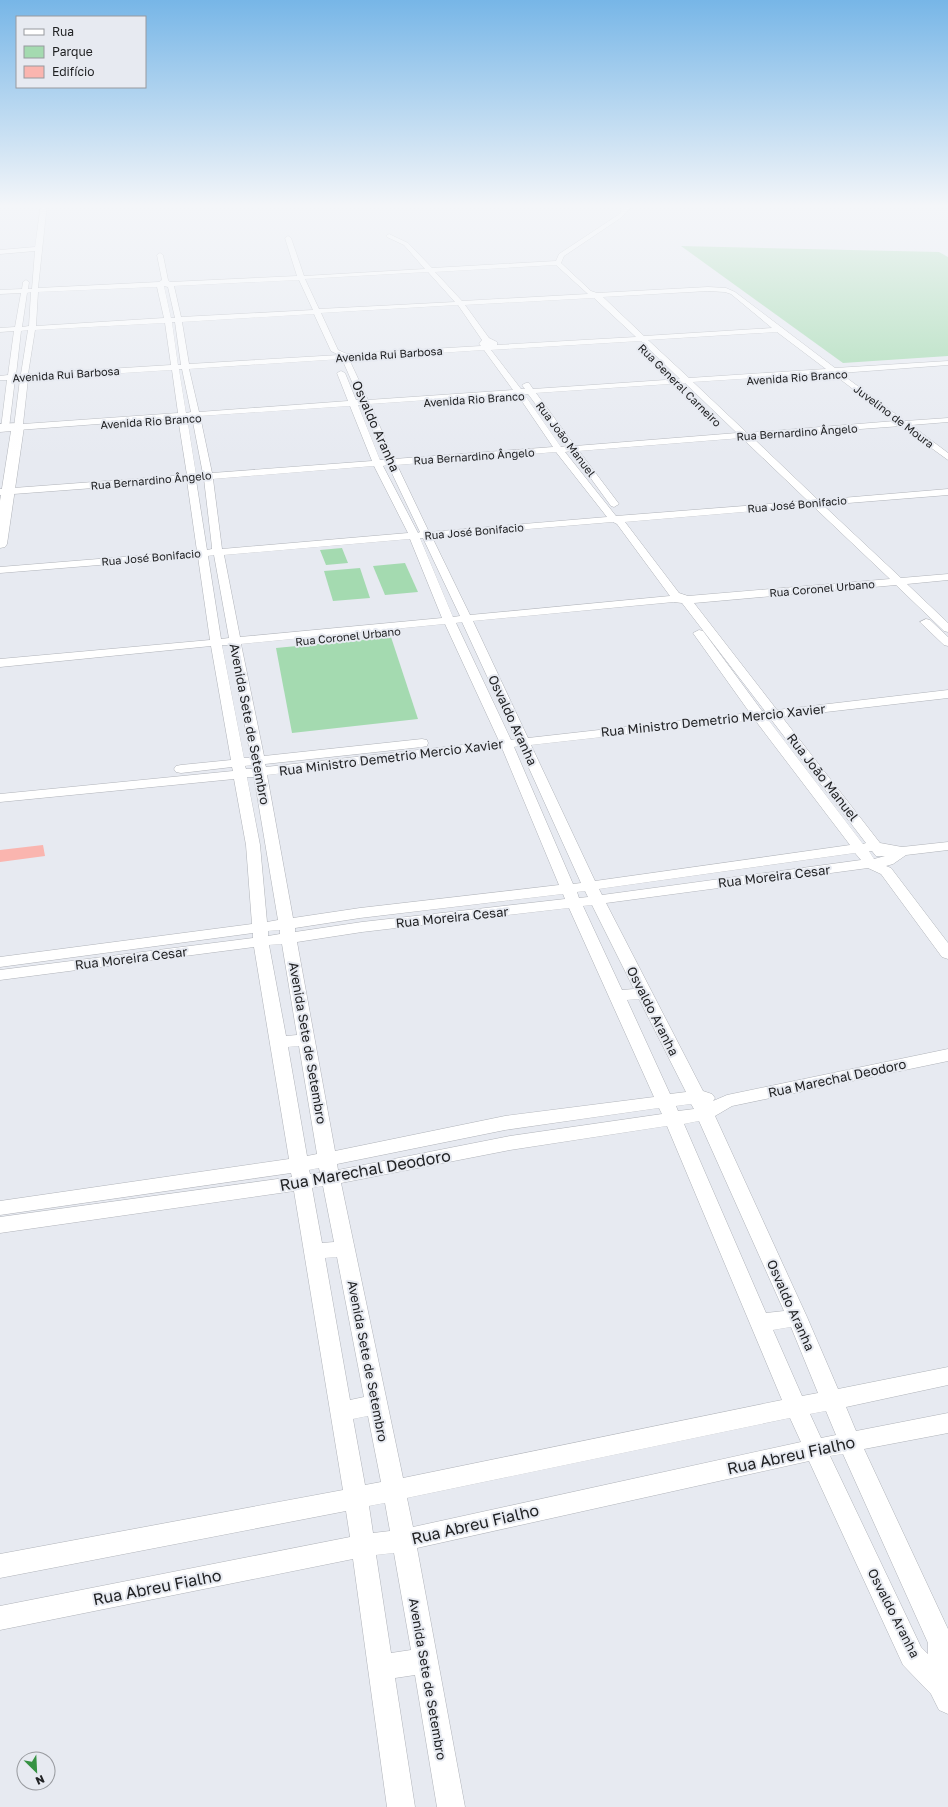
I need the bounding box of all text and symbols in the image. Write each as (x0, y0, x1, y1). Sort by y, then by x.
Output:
legend (16, 16, 146, 88)
text: Rua (52, 24, 74, 39)
text: Parque (52, 44, 93, 59)
text: Edifício (52, 64, 94, 79)
street label: Rua General Carneiro (636, 341, 724, 429)
street label: Avenida Rui Barbosa (335, 344, 443, 364)
street label: Avenida Rui Barbosa (12, 364, 120, 384)
street label: Avenida Rio Branco (746, 367, 848, 387)
street label: Osvaldo Aranha (349, 378, 403, 474)
street label: Juvelino de Moura (851, 382, 937, 450)
street label: Avenida Rio Branco (423, 389, 525, 409)
street label: Rua João Manuel (534, 399, 599, 479)
street label: Avenida Rio Branco (100, 411, 202, 431)
street label: Rua Bernardino Ângelo (736, 421, 858, 443)
street label: Rua Bernardino Ângelo (413, 445, 535, 467)
street label: Rua Bernardino Ângelo (90, 468, 212, 492)
street label: Rua José Bonifacio (747, 493, 848, 515)
street label: Rua José Bonifacio (424, 520, 525, 542)
street label: Rua José Bonifacio (101, 546, 202, 568)
street label: Rua Coronel Urbano (769, 577, 876, 599)
street label: Rua Coronel Urbano (295, 624, 402, 648)
street label: Avenida Sete de Setembro (226, 642, 274, 806)
street label: Osvaldo Aranha (485, 672, 541, 768)
street label: Rua Ministro Demetrio Mercio Xavier (600, 700, 826, 740)
street label: Rua João Manuel (784, 730, 862, 824)
street label: Rua Ministro Demetrio Mercio Xavier (278, 735, 504, 779)
street label: Rua Moreira Cesar (717, 861, 831, 891)
street label: Rua Moreira Cesar (395, 903, 509, 931)
street label: Rua Moreira Cesar (74, 943, 188, 973)
street label: Avenida Sete de Setembro (286, 961, 330, 1125)
street label: Osvaldo Aranha (624, 964, 682, 1058)
street label: Rua Marechal Deodoro (766, 1055, 908, 1100)
street label: Rua Marechal Deodoro (278, 1145, 452, 1195)
street label: Osvaldo Aranha (764, 1257, 818, 1353)
street label: Avenida Sete de Setembro (344, 1279, 392, 1443)
street label: Rua Abreu Fialho (725, 1432, 857, 1478)
street label: Rua Abreu Fialho (409, 1500, 541, 1548)
street label: Rua Abreu Fialho (91, 1565, 223, 1609)
street label: Osvaldo Aranha (865, 1566, 923, 1660)
street label: Avenida Sete de Setembro (406, 1597, 450, 1761)
north arrow (16, 1751, 56, 1791)
text: N (34, 1773, 47, 1788)

